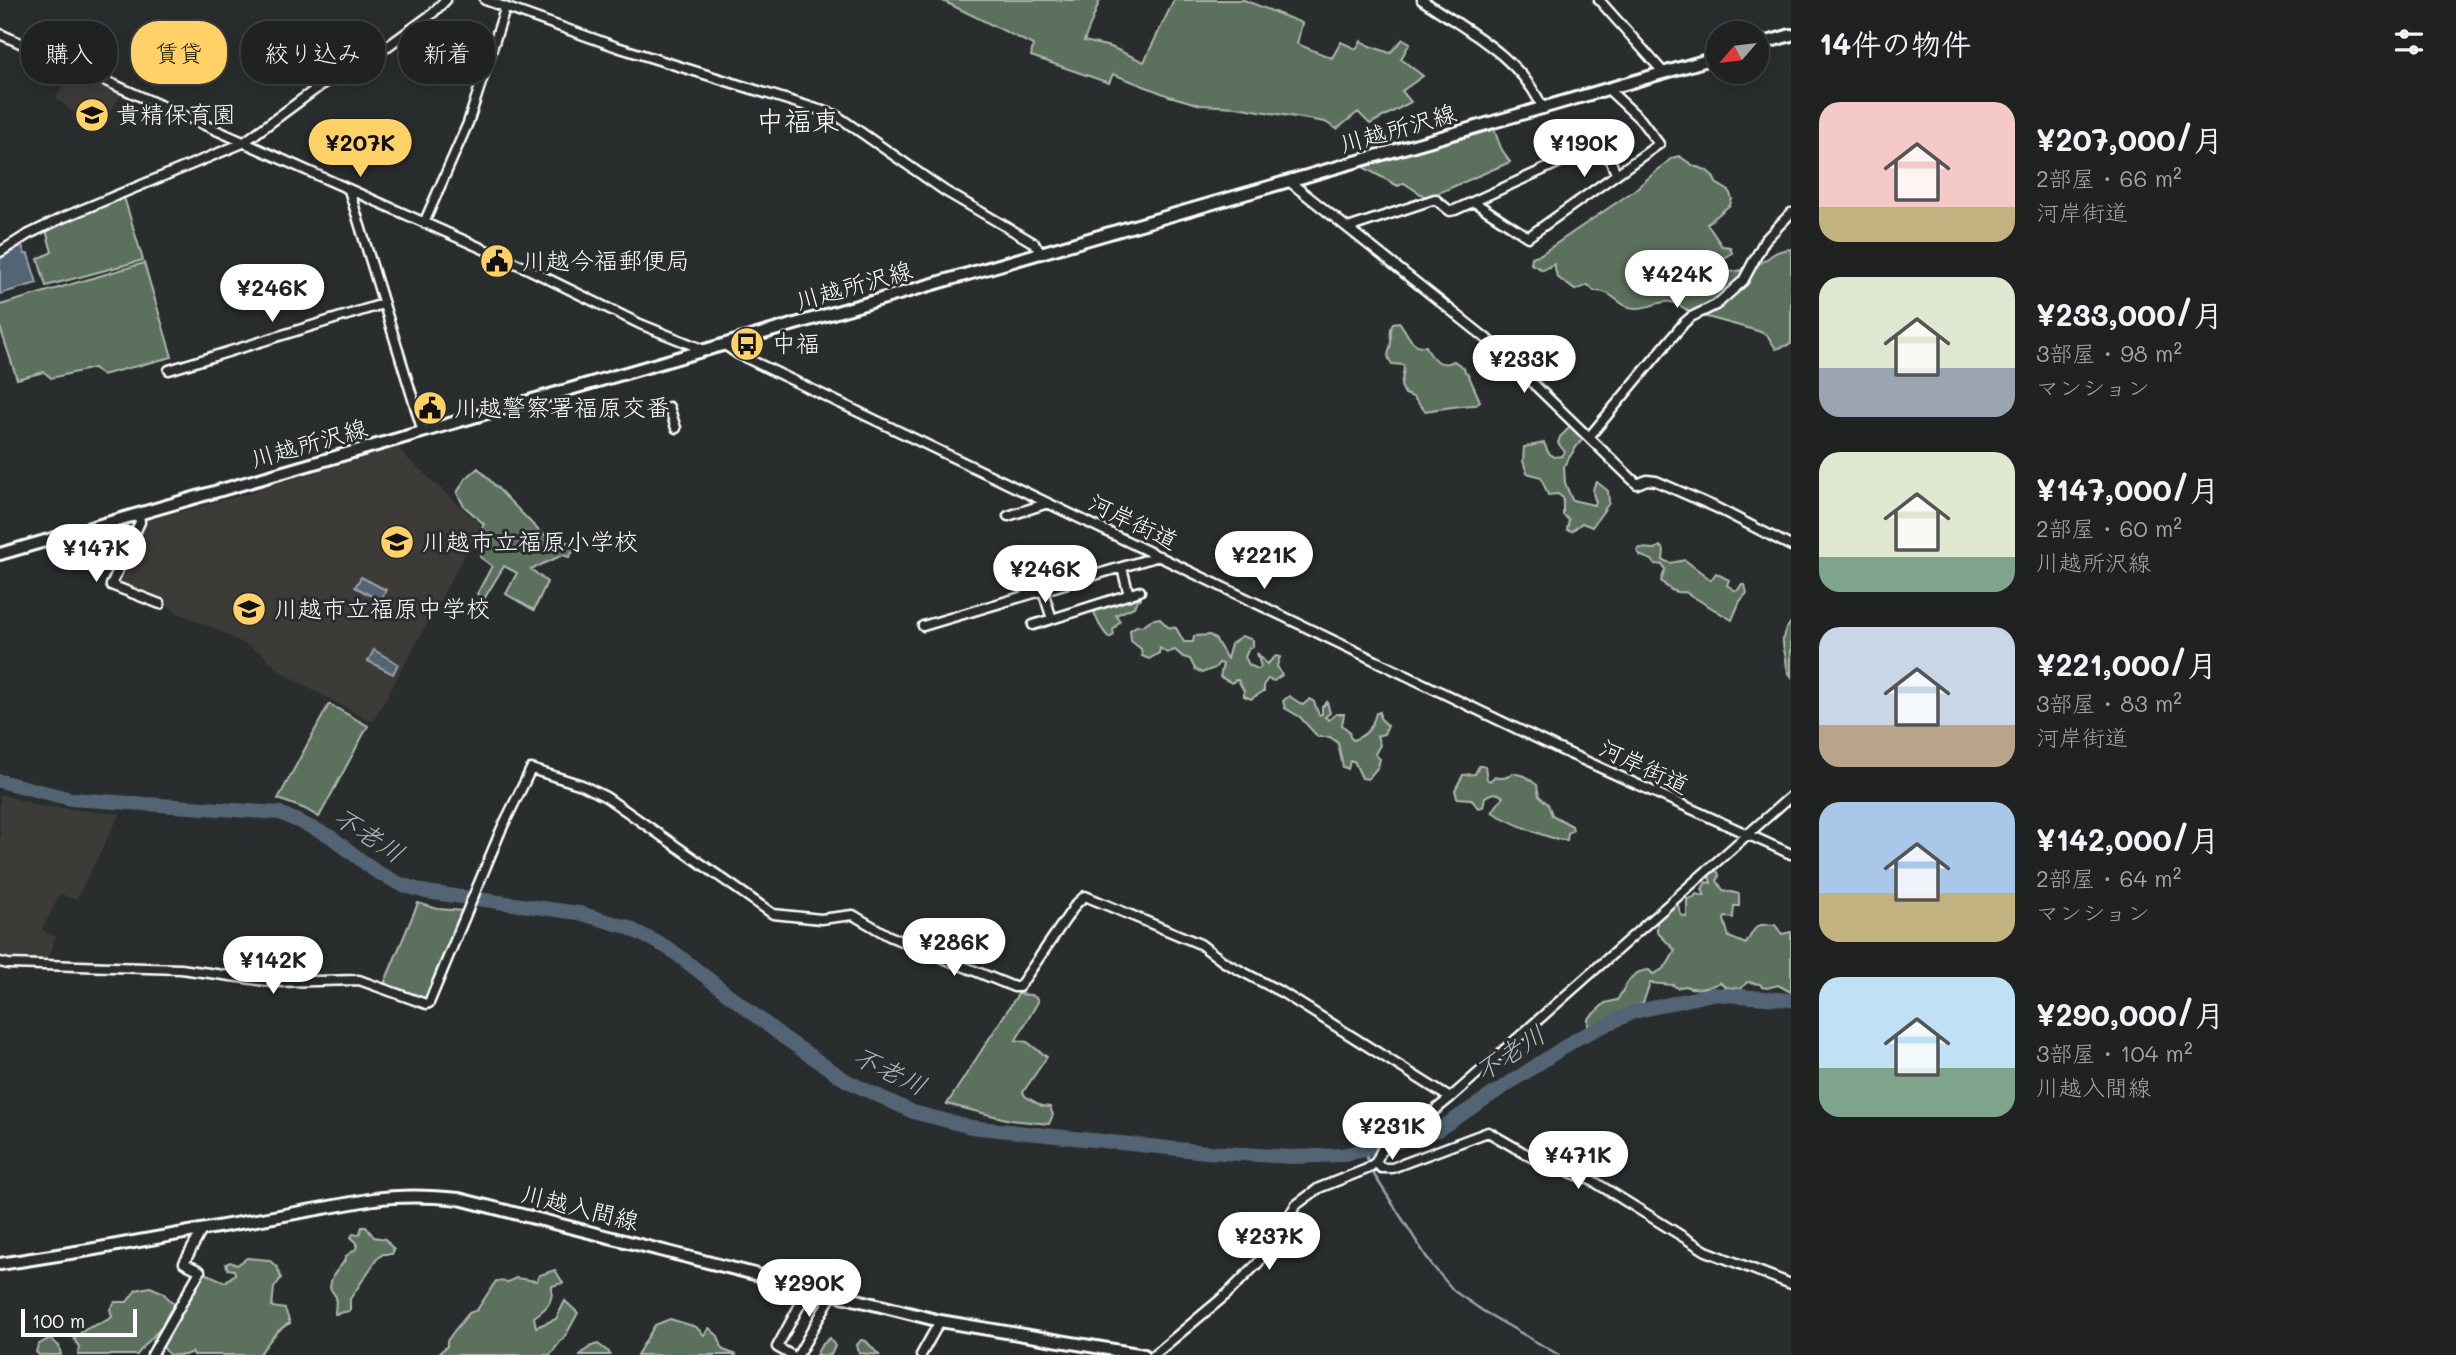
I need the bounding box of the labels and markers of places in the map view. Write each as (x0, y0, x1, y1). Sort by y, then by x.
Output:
school or university icon: 貴精保育園 (73, 96, 111, 134)
place label: 貴精保育園 (116, 98, 236, 129)
pin: ¥207K (311, 120, 409, 179)
pin: ¥190K (1535, 120, 1633, 179)
public building icon: 川越今福郵便局 (478, 242, 516, 280)
place label: 川越今福郵便局 (522, 244, 690, 275)
pin: ¥424K (1628, 250, 1726, 310)
pin: ¥246K (223, 264, 321, 324)
bus stop icon: 中福 (728, 325, 766, 363)
place label: 中福 (772, 327, 820, 358)
pin: ¥233K (1475, 336, 1573, 395)
public building icon: 川越警察署福原交番 (411, 389, 449, 427)
place label: 川越警察署福原交番 (454, 391, 670, 422)
school or university icon: 川越市立福原小学校 (378, 523, 416, 561)
pin: ¥147K (47, 524, 145, 584)
place label: 川越市立福原小学校 (422, 525, 638, 556)
pin: ¥221K (1215, 532, 1313, 591)
pin: ¥246K (996, 546, 1094, 605)
school or university icon: 川越市立福原中学校 (230, 590, 268, 628)
place label: 川越市立福原中学校 (274, 592, 490, 623)
pin: ¥286K (905, 918, 1003, 978)
pin: ¥142K (224, 936, 322, 996)
pin: ¥231K (1343, 1102, 1441, 1162)
pin: ¥471K (1529, 1132, 1627, 1191)
pin: ¥237K (1220, 1212, 1318, 1272)
pin: ¥290K (760, 1260, 858, 1319)

